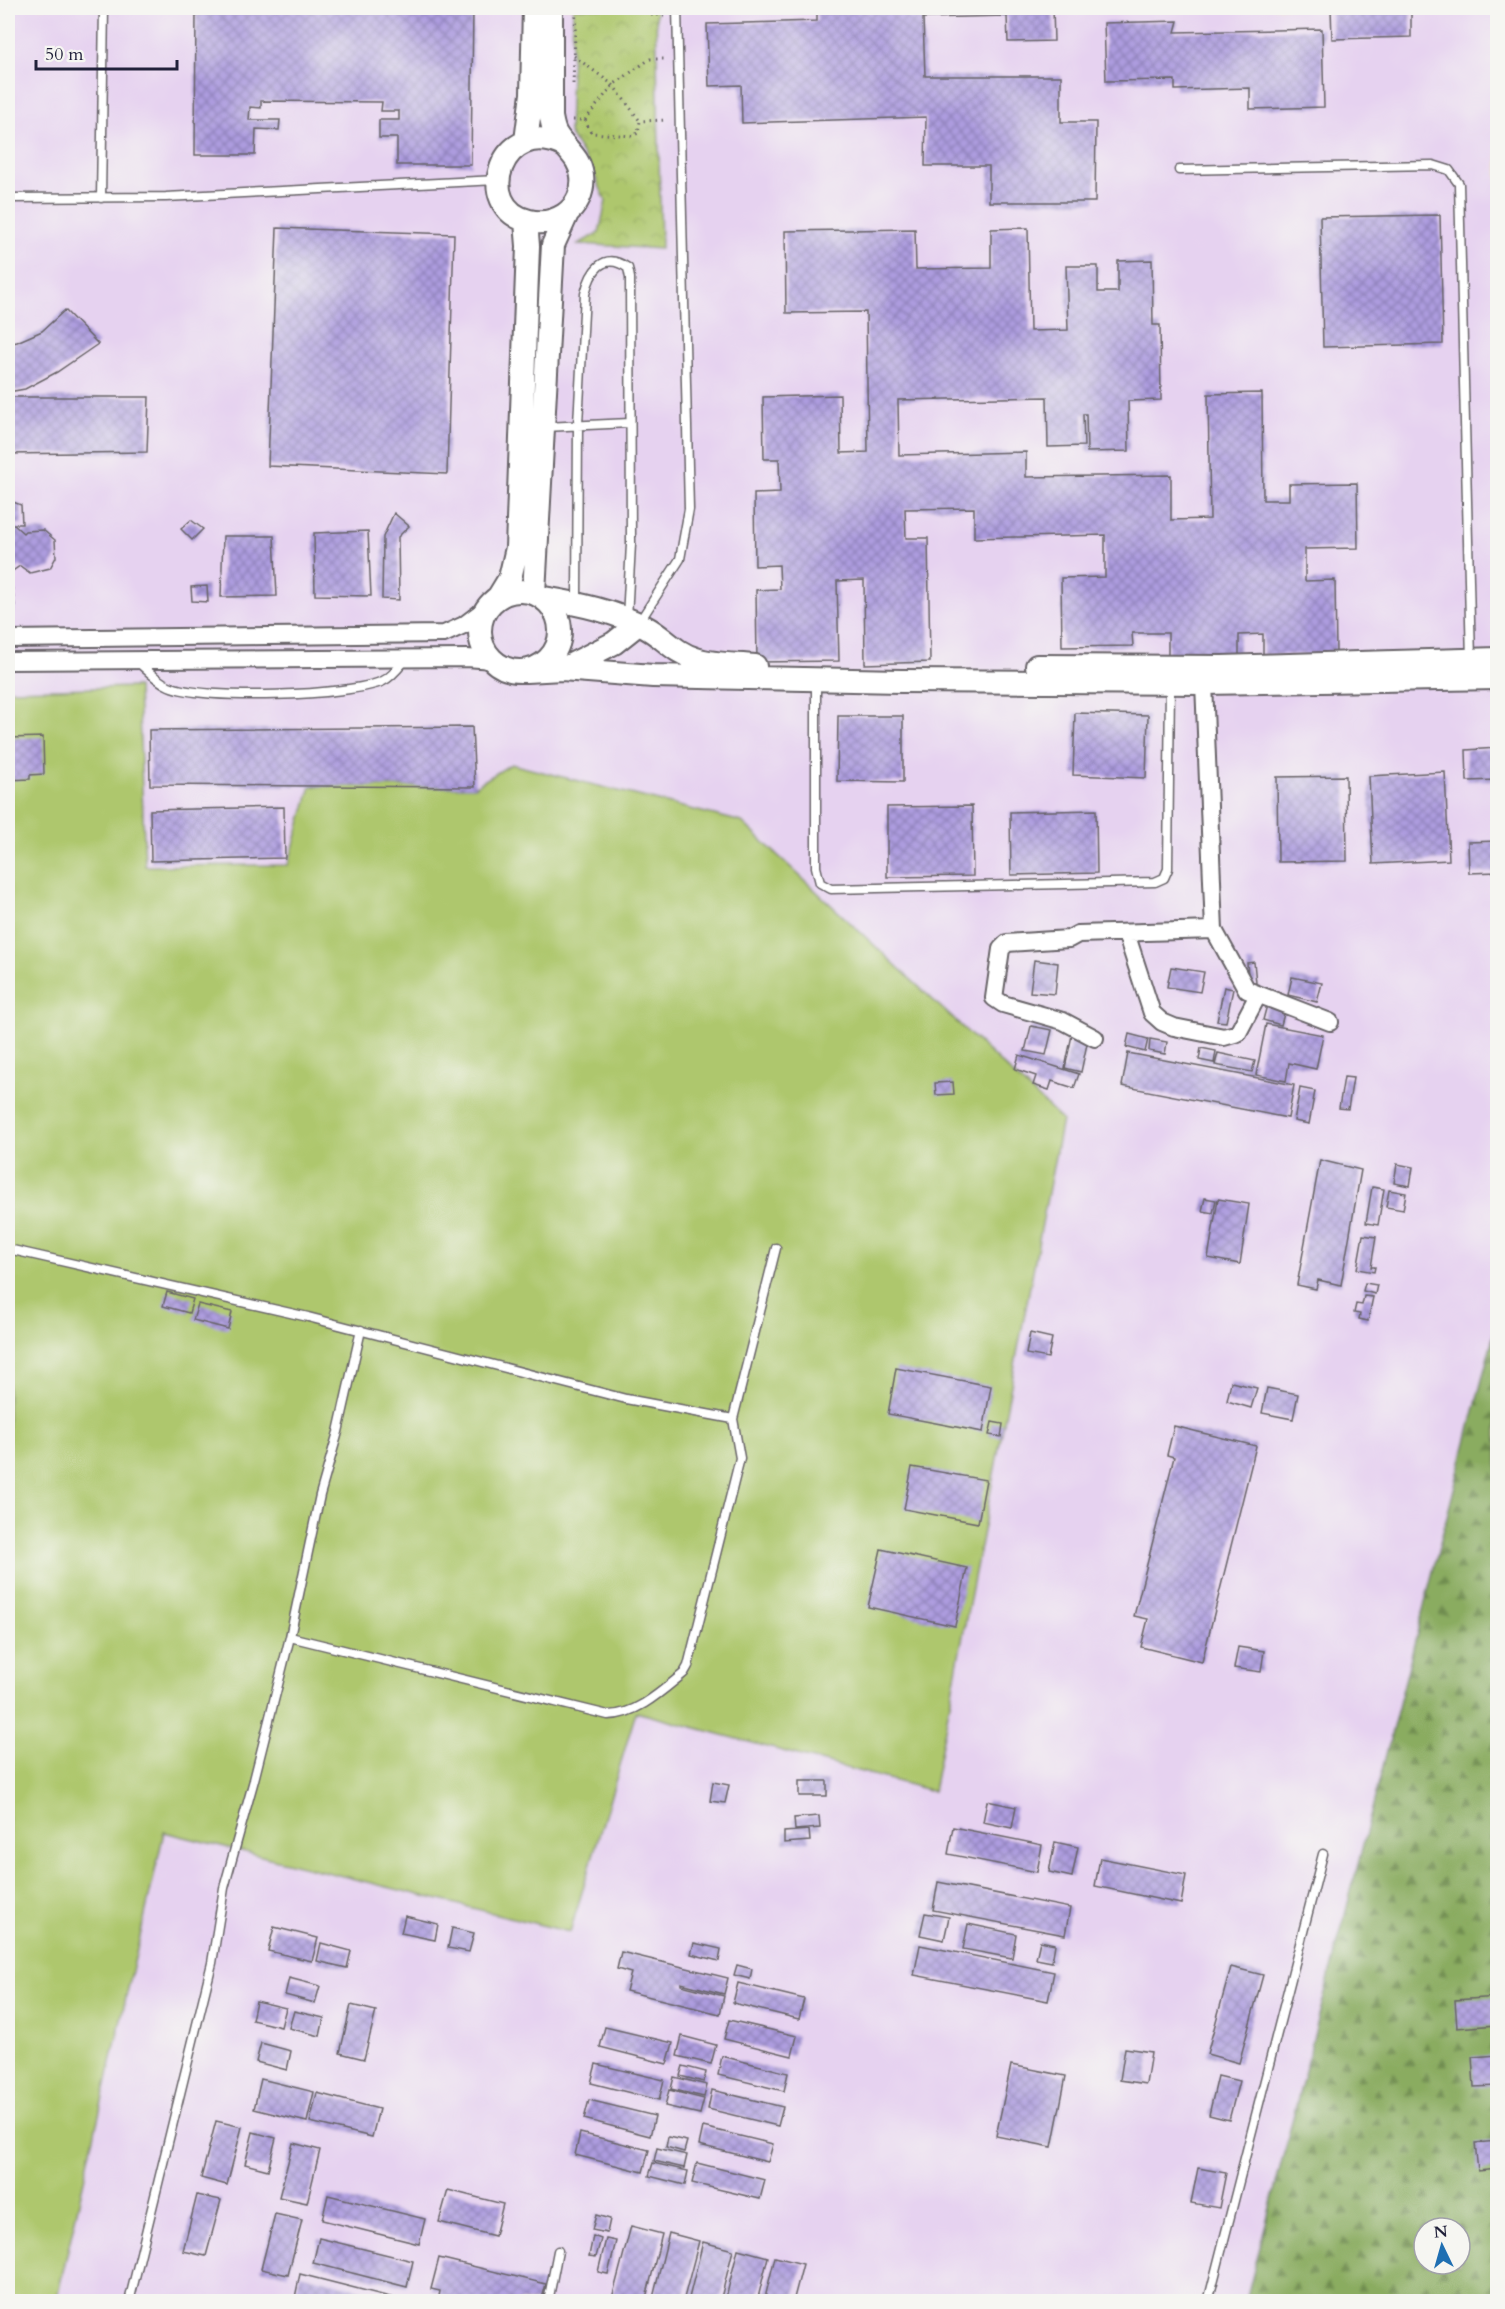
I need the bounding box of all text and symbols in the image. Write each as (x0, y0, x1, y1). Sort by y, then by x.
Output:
scale bar (36, 33, 177, 71)
text: 50 m (45, 42, 84, 67)
north arrow (1412, 2216, 1472, 2276)
text: N (1433, 2220, 1449, 2244)

